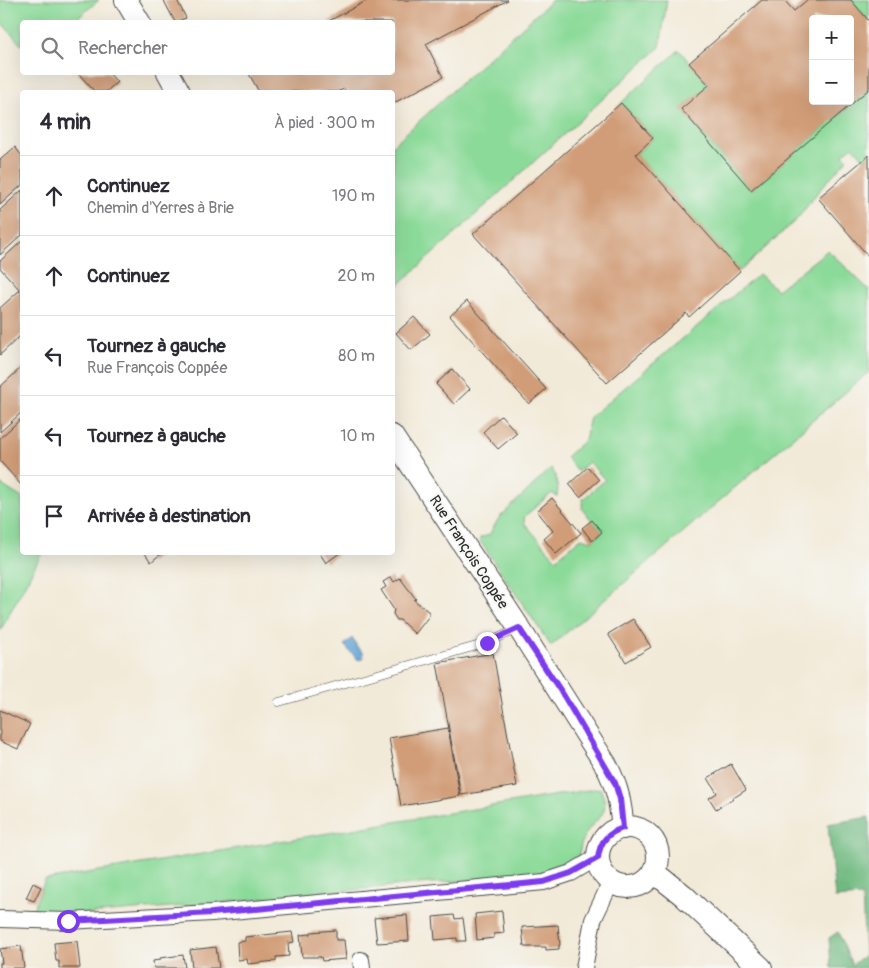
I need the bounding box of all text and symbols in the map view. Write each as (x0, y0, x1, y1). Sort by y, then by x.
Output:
map controls (809, 15, 854, 105)
button: + (809, 15, 854, 60)
search box (20, 20, 395, 75)
icon: search (38, 34, 66, 62)
text: Rechercher (78, 36, 168, 60)
button: − (809, 60, 854, 105)
text: 4 min (40, 109, 91, 136)
text: À pied · 300 m (274, 113, 375, 133)
text: Continuez (87, 174, 170, 198)
icon: ahead (40, 182, 68, 210)
text: 190 m (332, 186, 375, 206)
text: Chemin d'Yerres à Brie (87, 198, 234, 218)
icon: ahead (40, 262, 68, 290)
text: Continuez (87, 264, 170, 288)
text: 20 m (337, 266, 375, 286)
text: Tournez à gauche (87, 334, 226, 358)
icon: left (40, 342, 68, 370)
text: 80 m (338, 346, 375, 366)
text: Rue François Coppée (87, 358, 228, 378)
icon: left (40, 422, 68, 450)
text: Tournez à gauche (87, 424, 226, 448)
text: 10 m (340, 426, 375, 446)
street label: Rue François Coppée (425, 492, 513, 613)
icon: arrive (40, 502, 68, 530)
text: Arrivée à destination (87, 504, 251, 528)
route end (476, 632, 499, 655)
route start (57, 910, 80, 933)

